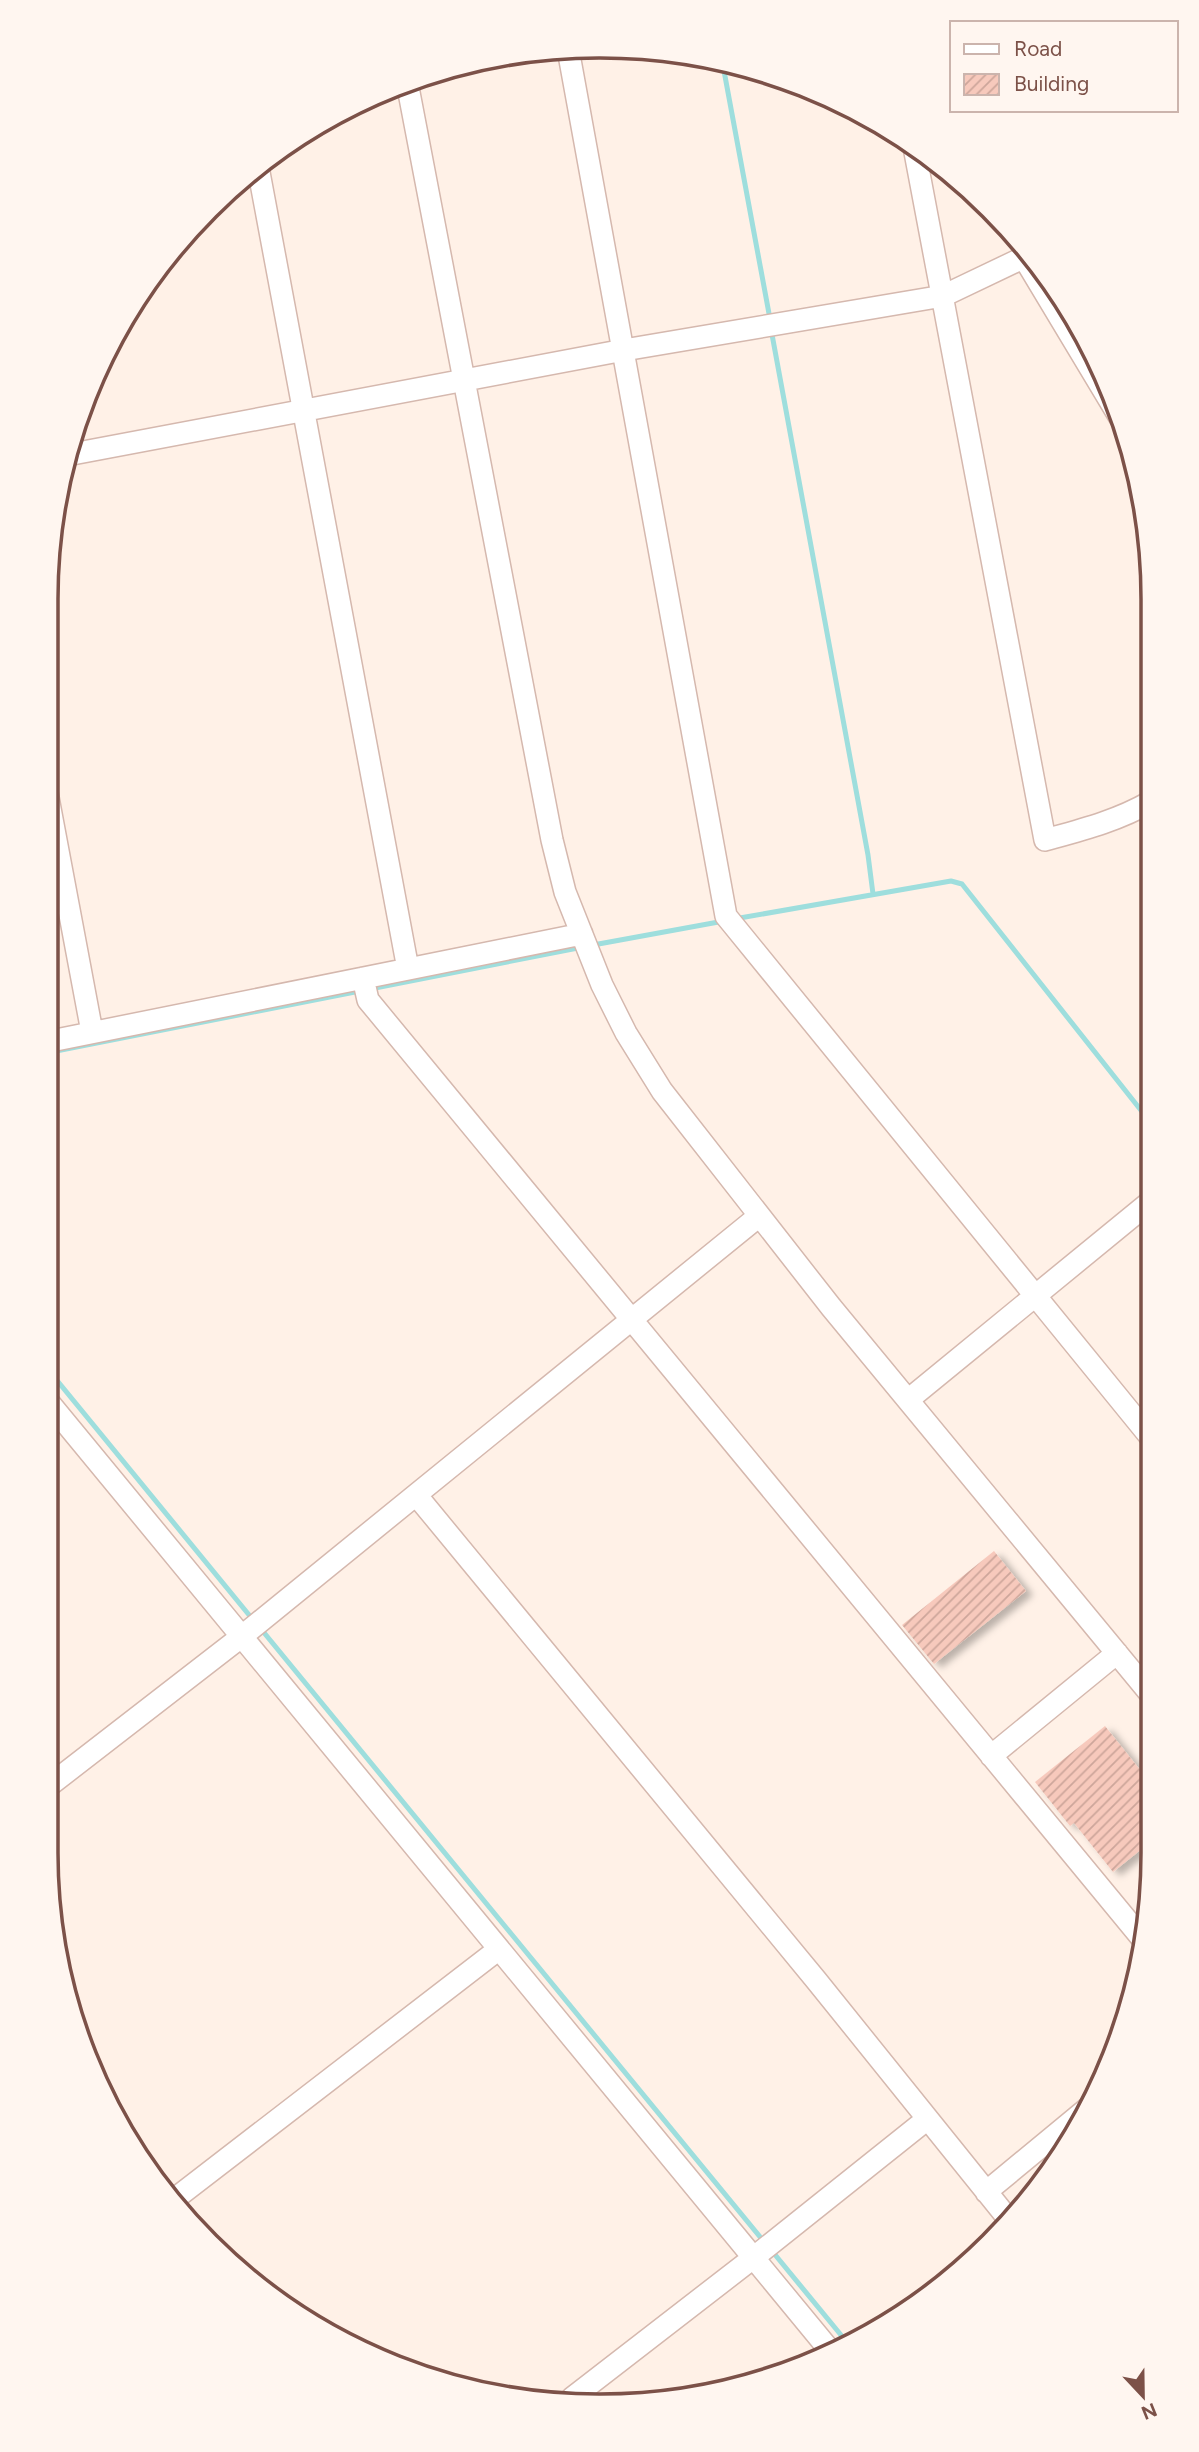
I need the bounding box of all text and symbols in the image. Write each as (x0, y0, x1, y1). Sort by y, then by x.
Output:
legend (950, 21, 1178, 112)
text: Road (1014, 36, 1062, 61)
text: Building (1014, 71, 1089, 96)
north arrow (1108, 2361, 1178, 2431)
text: N (1138, 2398, 1160, 2425)

